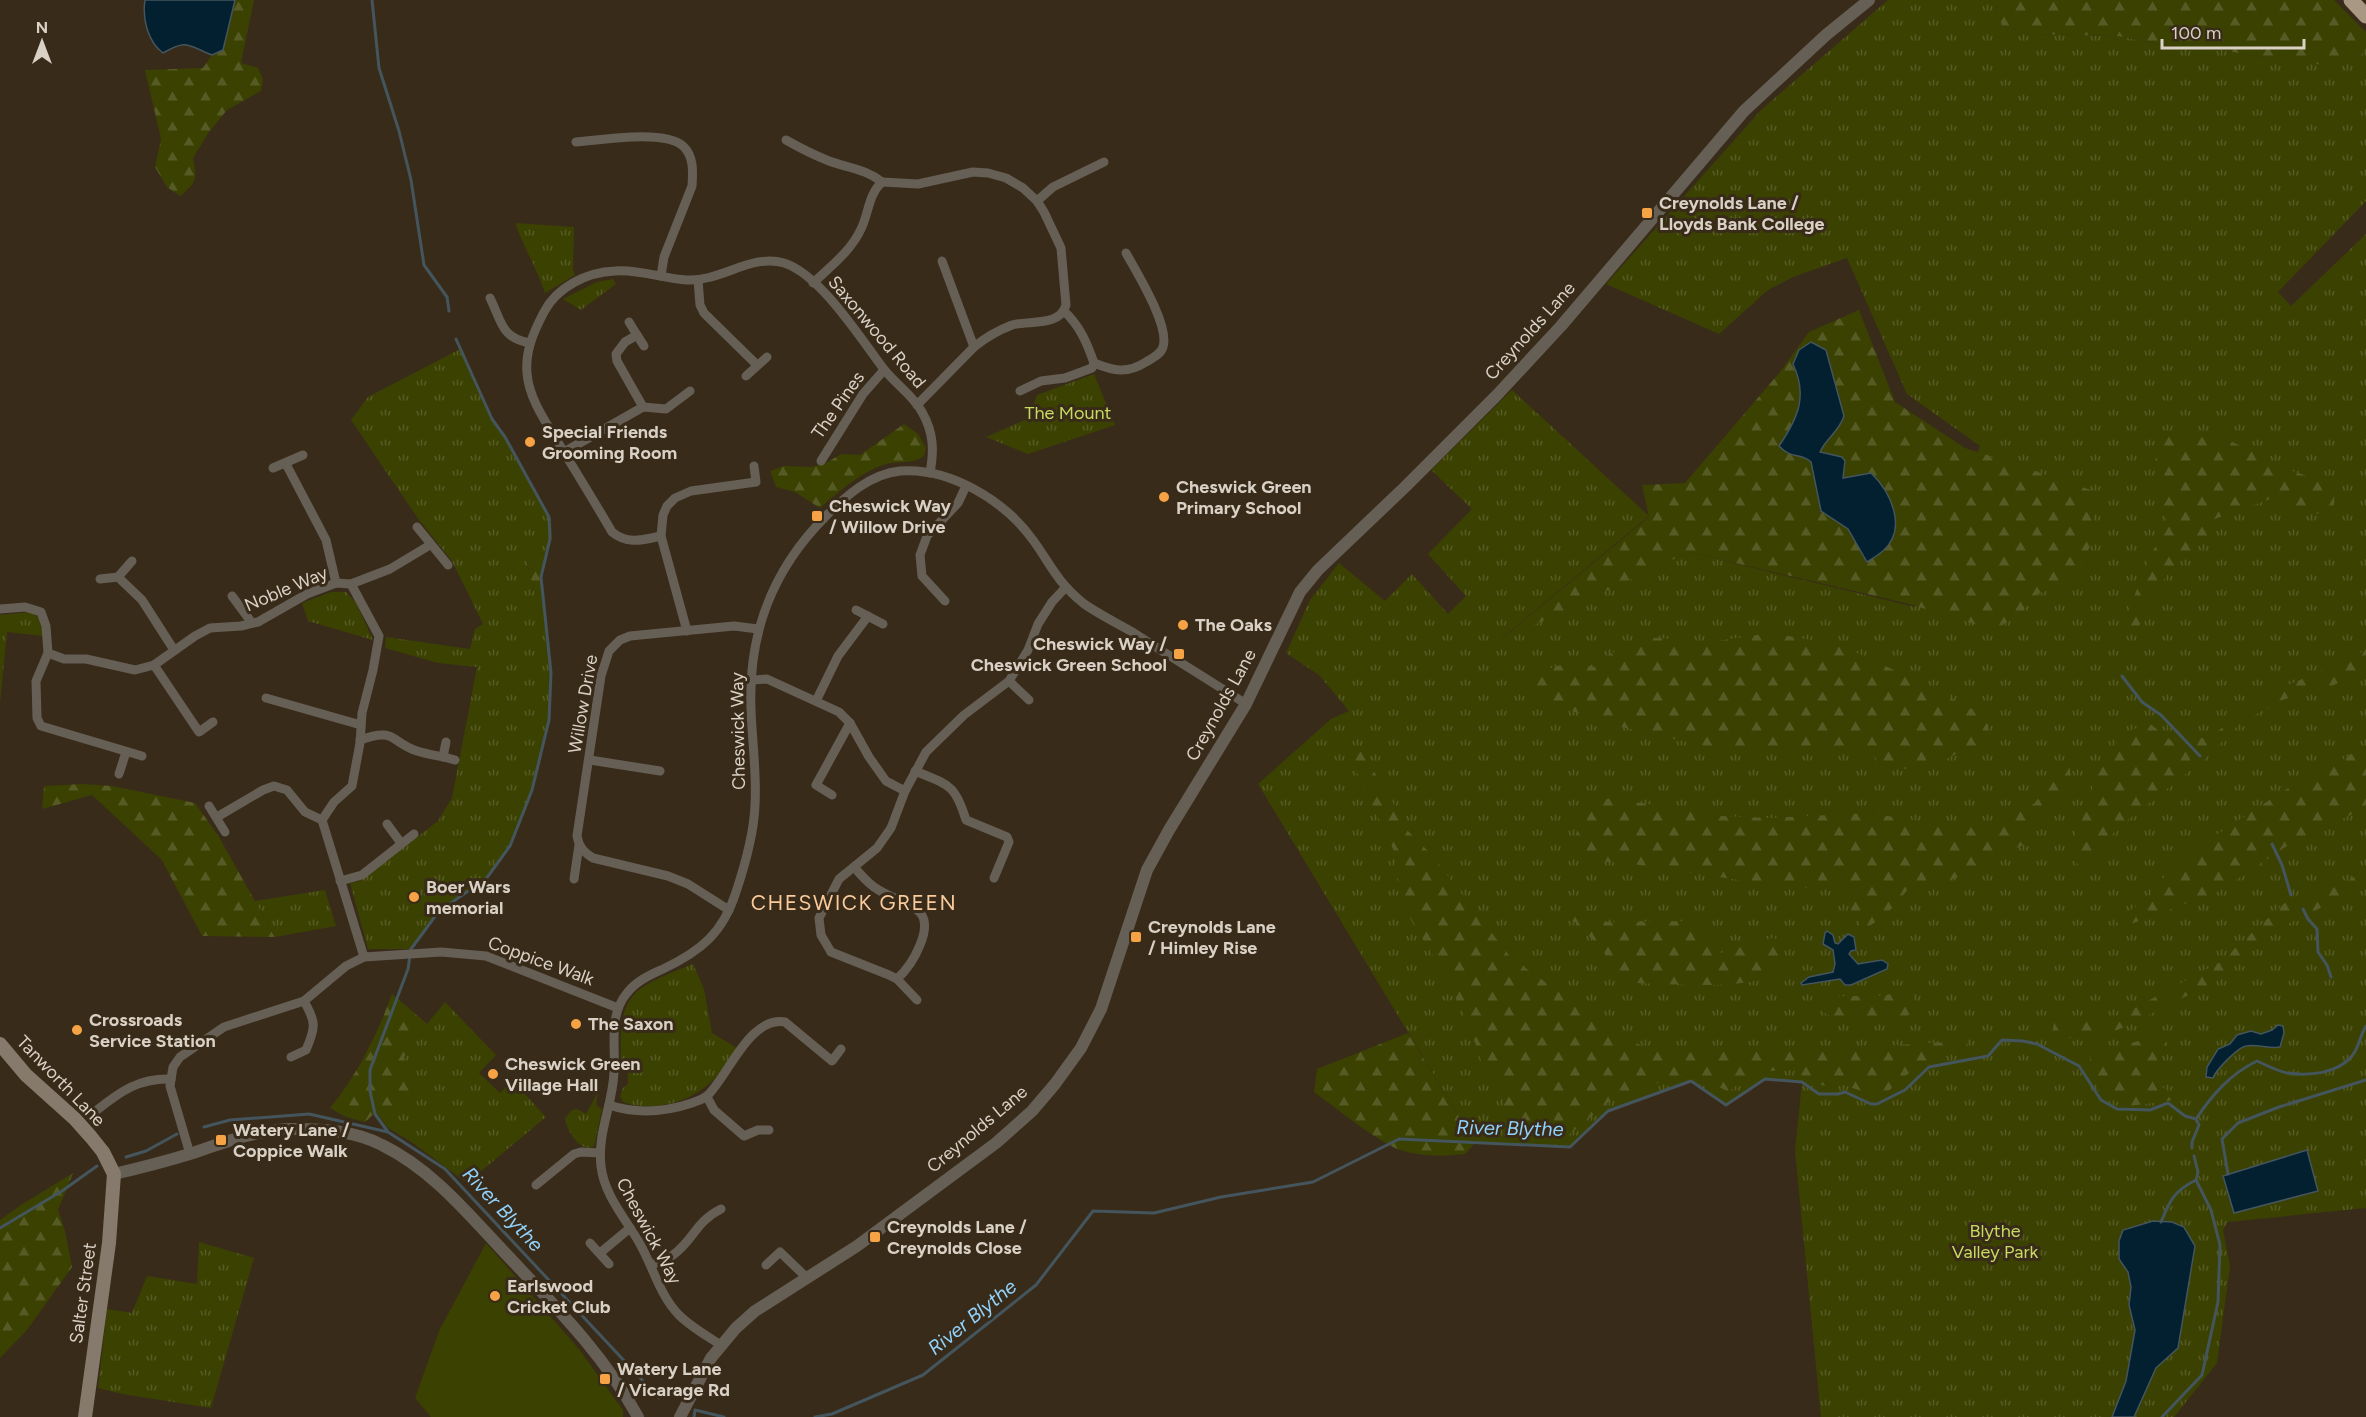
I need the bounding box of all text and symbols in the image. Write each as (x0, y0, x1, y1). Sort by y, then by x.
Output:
north arrow (12, 12, 72, 72)
scale bar (2162, 12, 2304, 50)
text: N (36, 18, 48, 37)
text: 100 m (2171, 22, 2221, 44)
place label: Creynolds Lane / Lloyds Bank College (1659, 192, 1825, 235)
marker: Creynolds Lane / Lloyds Bank College (1640, 206, 1654, 220)
street label: Saxonwood Road (823, 271, 931, 393)
street label: Creynolds Lane (1480, 277, 1580, 385)
street label: The Pines (807, 367, 869, 443)
park label: The Mount (1025, 402, 1112, 424)
place label: Special Friends Grooming Room (542, 421, 677, 464)
marker: Special Friends Grooming Room (523, 435, 537, 449)
place label: Cheswick Green Primary School (1176, 476, 1312, 519)
marker: Cheswick Green Primary School (1157, 490, 1171, 504)
place label: Cheswick Way / Willow Drive (829, 495, 952, 538)
marker: Cheswick Way / Willow Drive (810, 509, 824, 523)
street label: Noble Way (241, 561, 331, 616)
place label: The Oaks (1195, 614, 1272, 636)
marker: The Oaks (1176, 618, 1190, 632)
place label: Cheswick Way / Cheswick Green School (971, 633, 1167, 676)
street label: Creynolds Lane (1181, 645, 1261, 765)
marker: Cheswick Way / Cheswick Green School (1172, 647, 1186, 661)
street label: Willow Drive (564, 653, 603, 755)
street label: Cheswick Way (726, 672, 750, 790)
place label: Boer Wars memorial (426, 876, 511, 919)
marker: Boer Wars memorial (407, 890, 421, 904)
district label: CHESWICK GREEN (751, 890, 957, 915)
place label: Creynolds Lane / Himley Rise (1148, 916, 1276, 959)
marker: Creynolds Lane / Himley Rise (1129, 930, 1143, 944)
street label: Coppice Walk (485, 932, 597, 990)
place label: Crossroads Service Station (89, 1009, 216, 1052)
place label: The Saxon (588, 1013, 674, 1035)
marker: The Saxon (569, 1017, 583, 1031)
marker: Crossroads Service Station (70, 1023, 84, 1037)
street label: Tanworth Lane (12, 1031, 110, 1131)
place label: Cheswick Green Village Hall (505, 1053, 641, 1096)
marker: Cheswick Green Village Hall (486, 1067, 500, 1081)
street label: Creynolds Lane (922, 1080, 1032, 1177)
water label: River Blythe (1456, 1115, 1564, 1141)
place label: Watery Lane / Coppice Walk (233, 1119, 350, 1162)
marker: Watery Lane / Coppice Walk (214, 1133, 228, 1147)
water label: River Blythe (458, 1162, 548, 1256)
street label: Cheswick Way (612, 1174, 687, 1289)
place label: Creynolds Lane / Creynolds Close (887, 1216, 1027, 1259)
park label: Blythe Valley Park (1952, 1220, 2039, 1263)
marker: Creynolds Lane / Creynolds Close (868, 1230, 882, 1244)
street label: Salter Street (65, 1241, 101, 1345)
water label: River Blythe (923, 1274, 1021, 1360)
place label: Earlswood Cricket Club (507, 1275, 611, 1318)
marker: Earlswood Cricket Club (488, 1289, 502, 1303)
place label: Watery Lane / Vicarage Rd (617, 1358, 730, 1401)
marker: Watery Lane / Vicarage Rd (598, 1372, 612, 1386)

